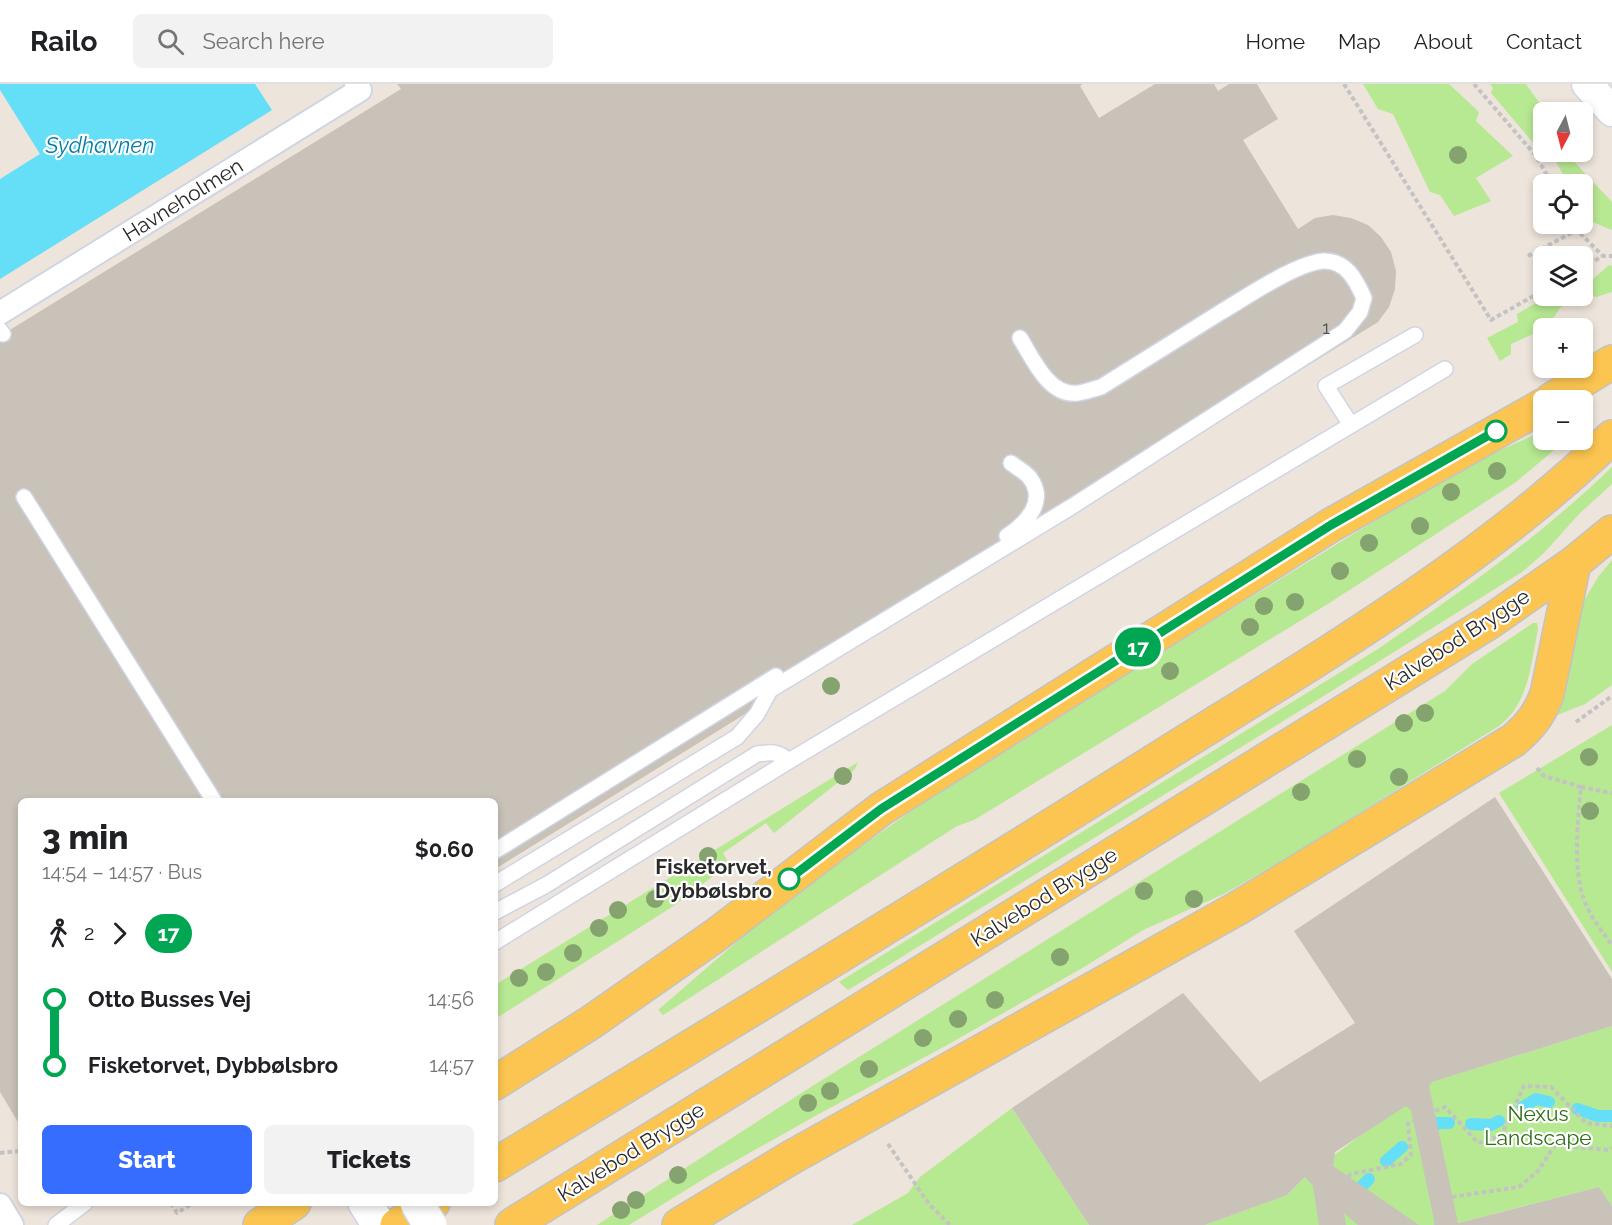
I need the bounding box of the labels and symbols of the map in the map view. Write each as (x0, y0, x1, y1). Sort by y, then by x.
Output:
north arrow (1533, 102, 1593, 162)
water label: Sydhavnen (45, 132, 154, 158)
street label: Havneholmen (118, 153, 247, 246)
house number: 1 (1322, 317, 1330, 338)
unlabelled marker (1485, 420, 1507, 442)
street label: Kalvebod Brygge (1379, 583, 1534, 696)
line badge: 17 (1111, 628, 1165, 666)
street label: Kalvebod Brygge (966, 841, 1122, 952)
place label: Fisketorvet, Dybbølsbro (655, 854, 772, 903)
marker: Fisketorvet, Dybbølsbro (778, 868, 800, 890)
street label: Kalvebod Brygge (553, 1096, 709, 1207)
park label: Nexus Landscape (1484, 1101, 1592, 1150)

